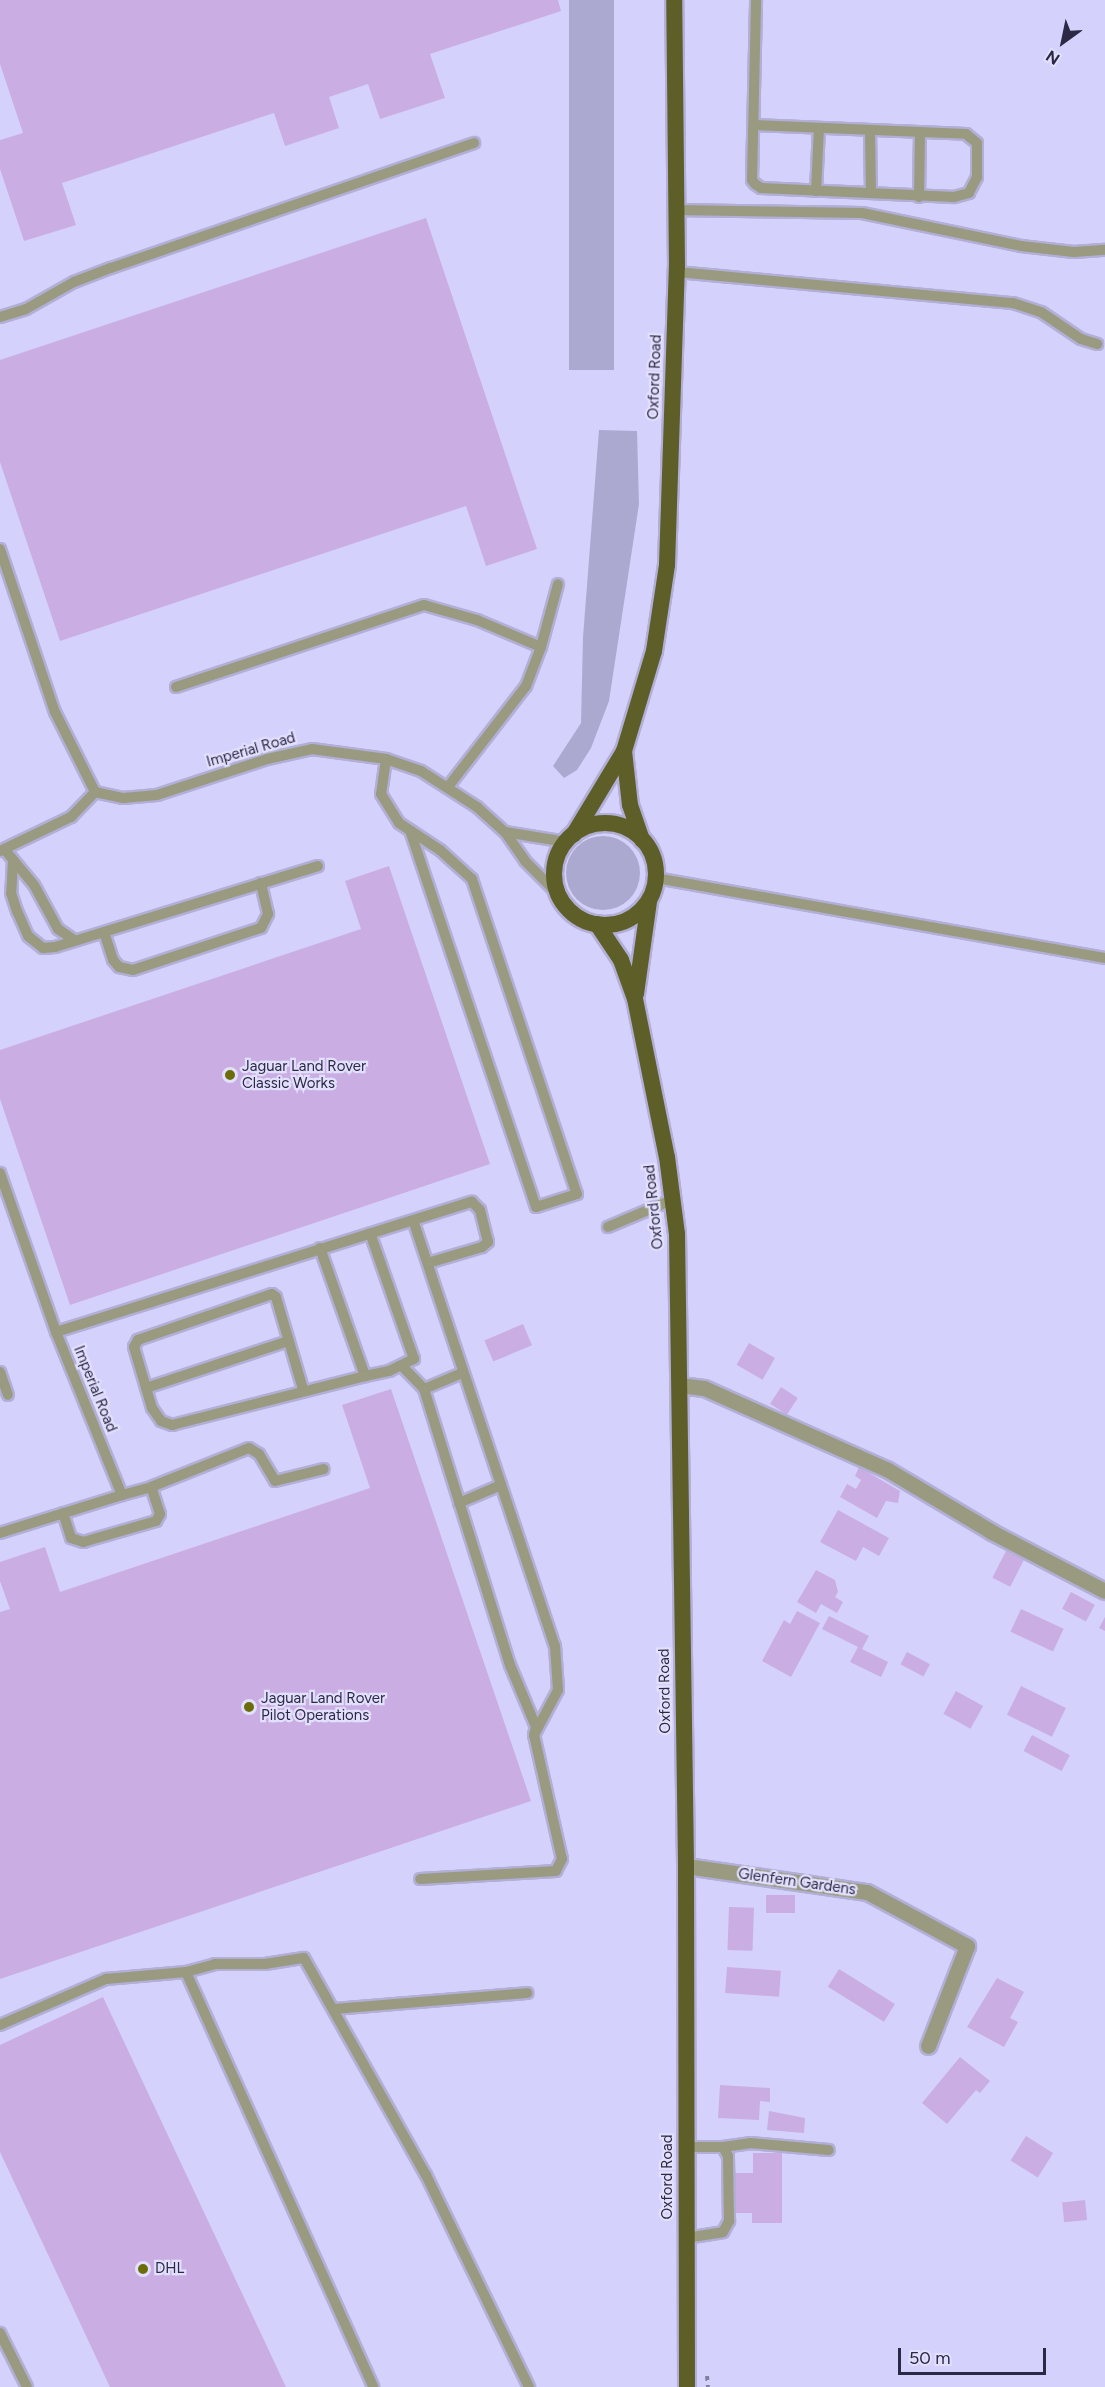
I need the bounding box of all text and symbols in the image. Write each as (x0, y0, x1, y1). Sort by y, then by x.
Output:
north arrow (1033, 12, 1093, 72)
text: N (1043, 46, 1063, 69)
street label: Oxford Road (645, 334, 665, 420)
street label: Imperial Road (204, 729, 298, 771)
place label: Jaguar Land Rover Classic Works (242, 1057, 366, 1092)
marker: Jaguar Land Rover Classic Works (223, 1068, 237, 1082)
street label: Oxford Road (641, 1164, 667, 1250)
street label: Imperial Road (69, 1343, 121, 1435)
street label: Oxford Road (655, 1648, 675, 1734)
place label: Jaguar Land Rover Pilot Operations (261, 1689, 385, 1724)
marker: Jaguar Land Rover Pilot Operations (242, 1700, 256, 1714)
street label: Glenfern Gardens (737, 1865, 857, 1899)
street label: Oxford Road (659, 2134, 677, 2220)
place label: DHL (155, 2260, 184, 2278)
marker: DHL (136, 2262, 150, 2276)
scale bar (901, 2336, 1050, 2374)
text: 50 m (909, 2347, 951, 2369)

